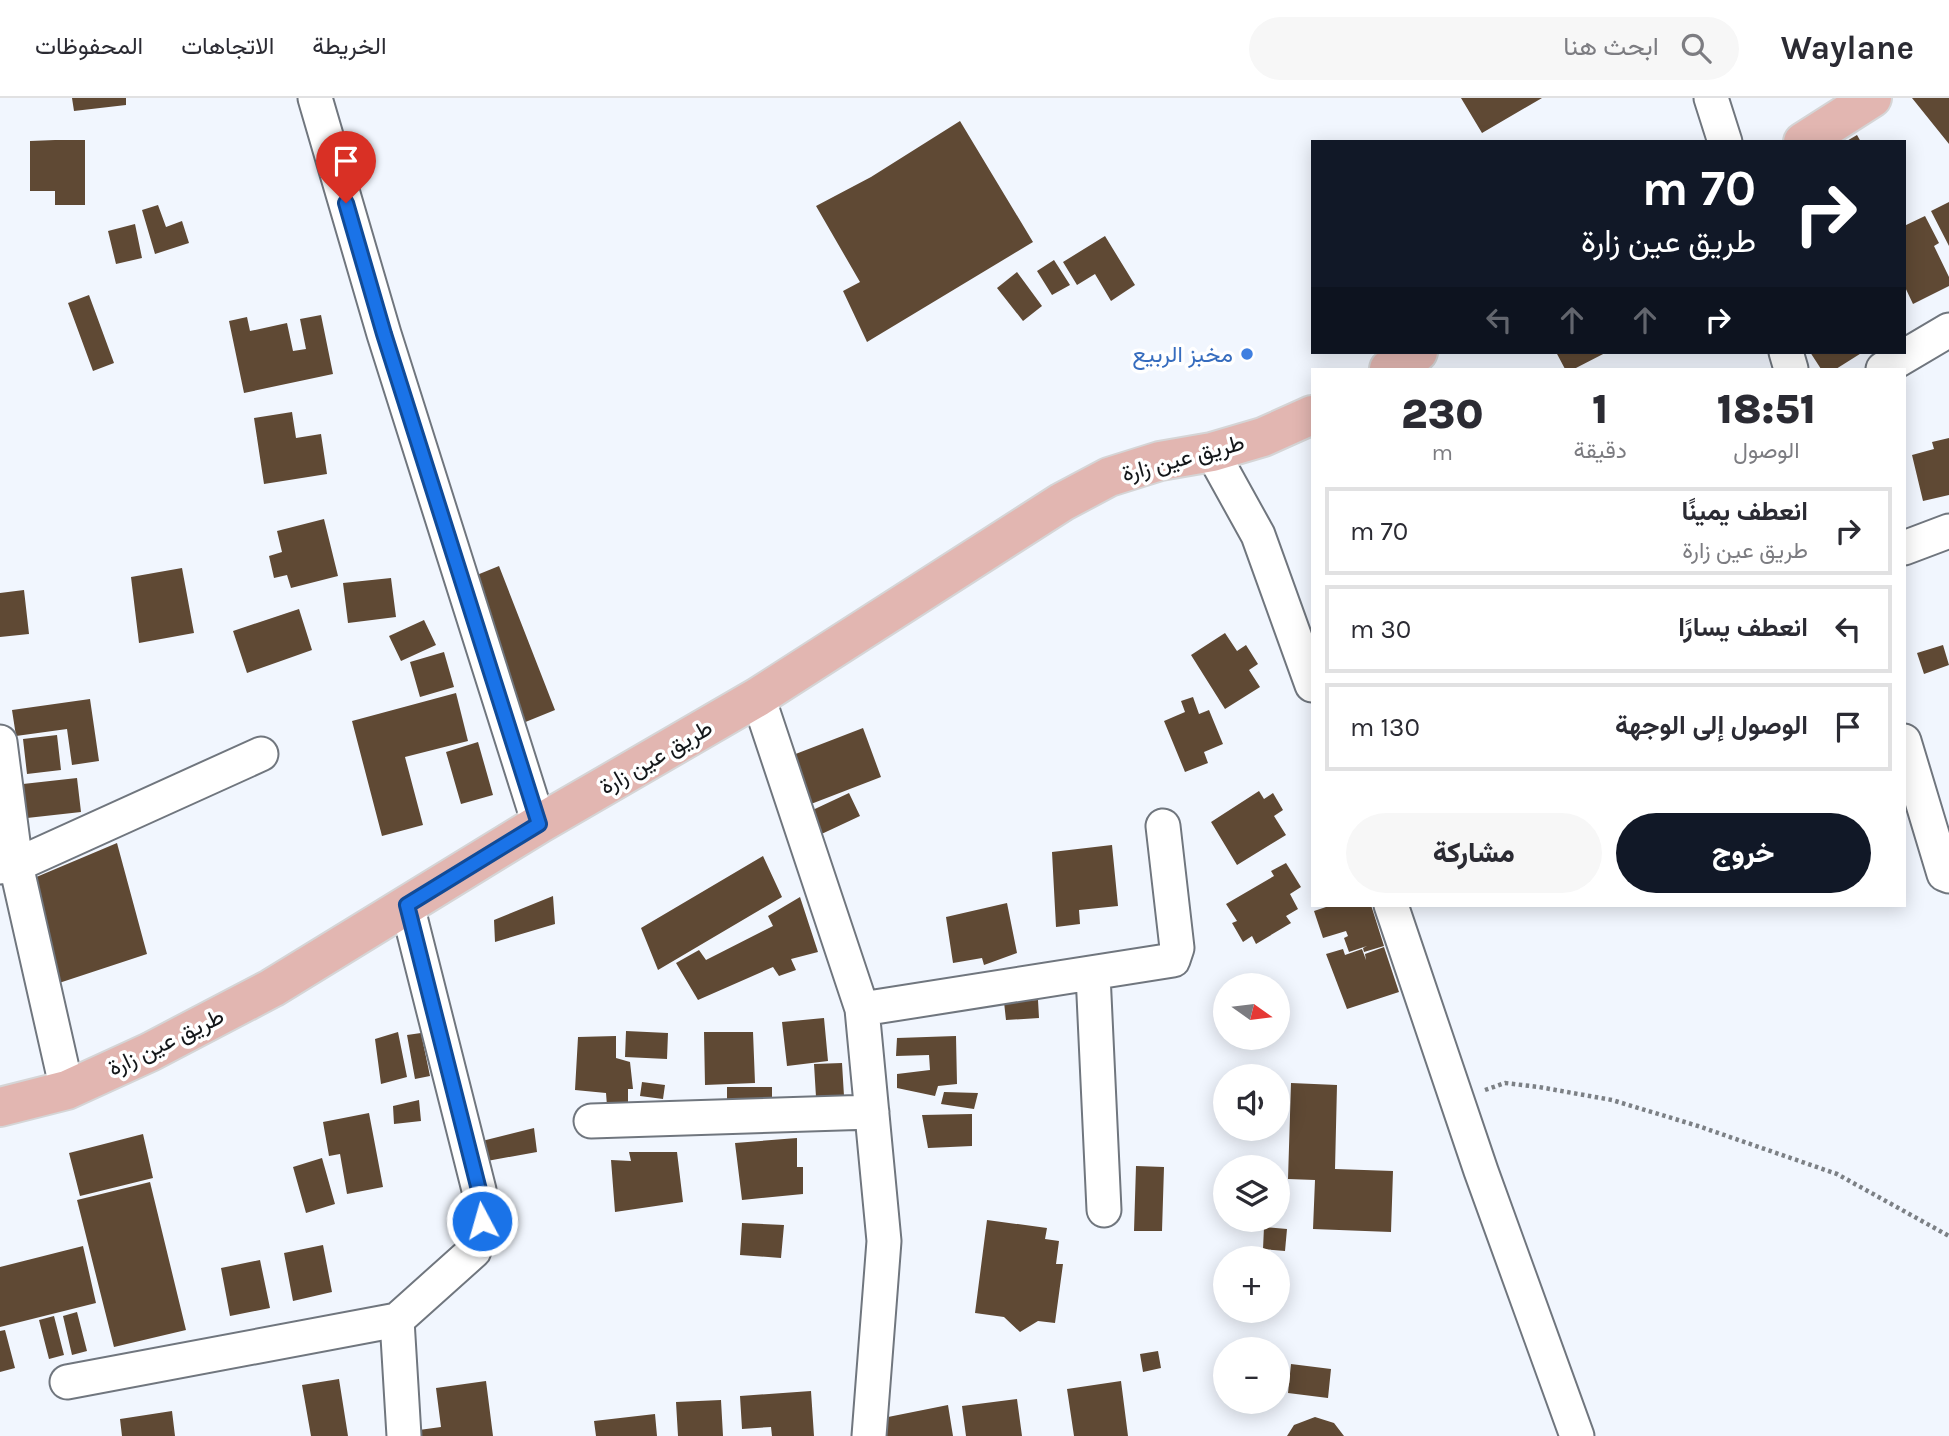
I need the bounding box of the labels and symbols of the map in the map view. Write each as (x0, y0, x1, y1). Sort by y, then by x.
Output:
pin (316, 131, 376, 203)
place label: مخبز الربيع (1132, 341, 1233, 370)
marker: مخبز الربيع (1239, 346, 1255, 362)
street label: طريق عين زارة (1119, 429, 1248, 488)
street label: طريق عين زارة (595, 714, 718, 801)
north arrow (1213, 973, 1290, 1050)
street label: طريق عين زارة (104, 1002, 229, 1083)
position arrow (445, 1184, 519, 1258)

